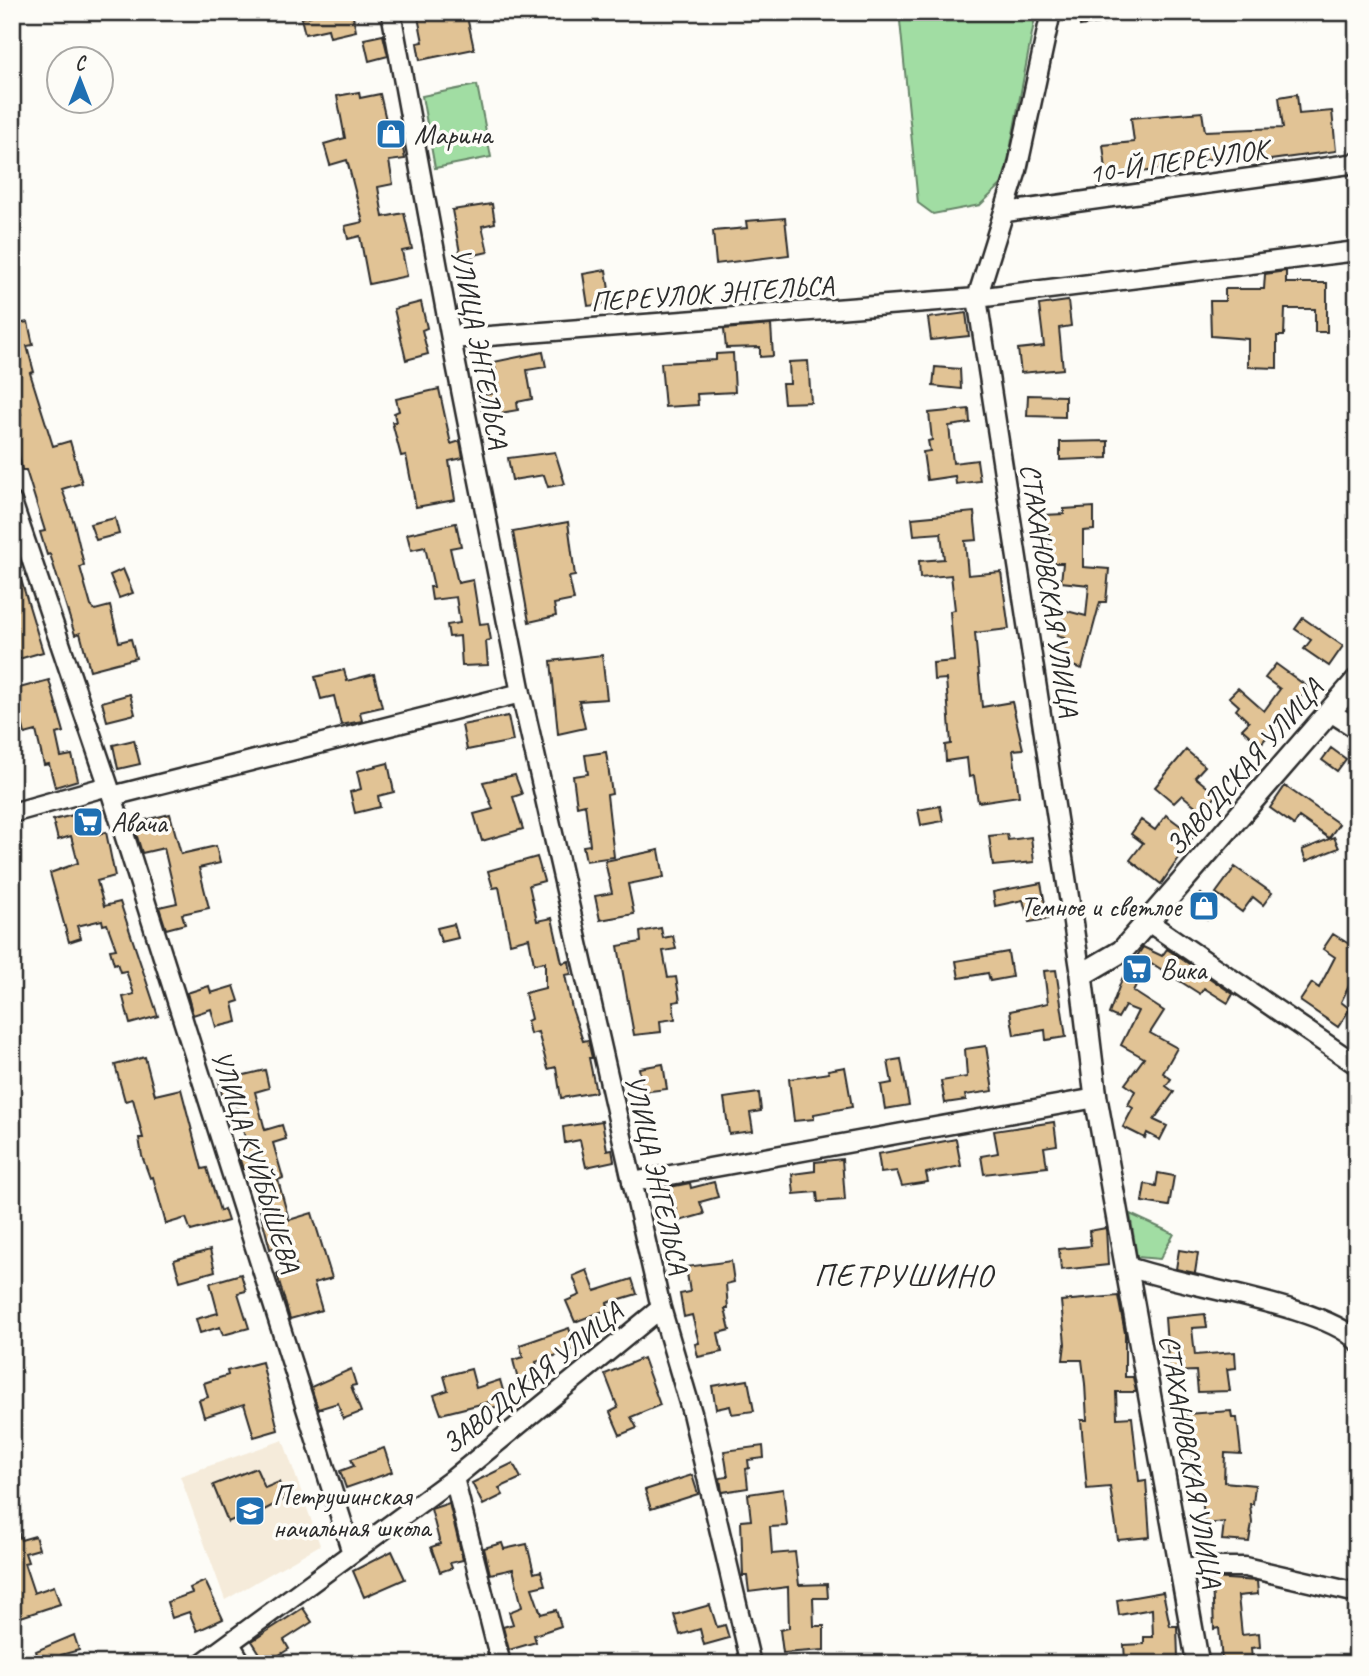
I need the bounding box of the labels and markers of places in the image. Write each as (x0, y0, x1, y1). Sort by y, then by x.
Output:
shop icon: Марина (374, 117, 408, 151)
place label: Марина (414, 117, 494, 152)
supermarket icon: Авача (71, 805, 105, 839)
place label: Авача (111, 805, 168, 840)
place label: Темное и светлое (1020, 889, 1183, 924)
shop icon: Темное и светлое (1187, 889, 1221, 923)
supermarket icon: Вика (1120, 952, 1154, 986)
place label: Вика (1160, 952, 1208, 987)
place label: Петрушинская начальная школа (273, 1478, 433, 1545)
school or university icon: Петрушинская начальная школа (233, 1494, 267, 1528)

